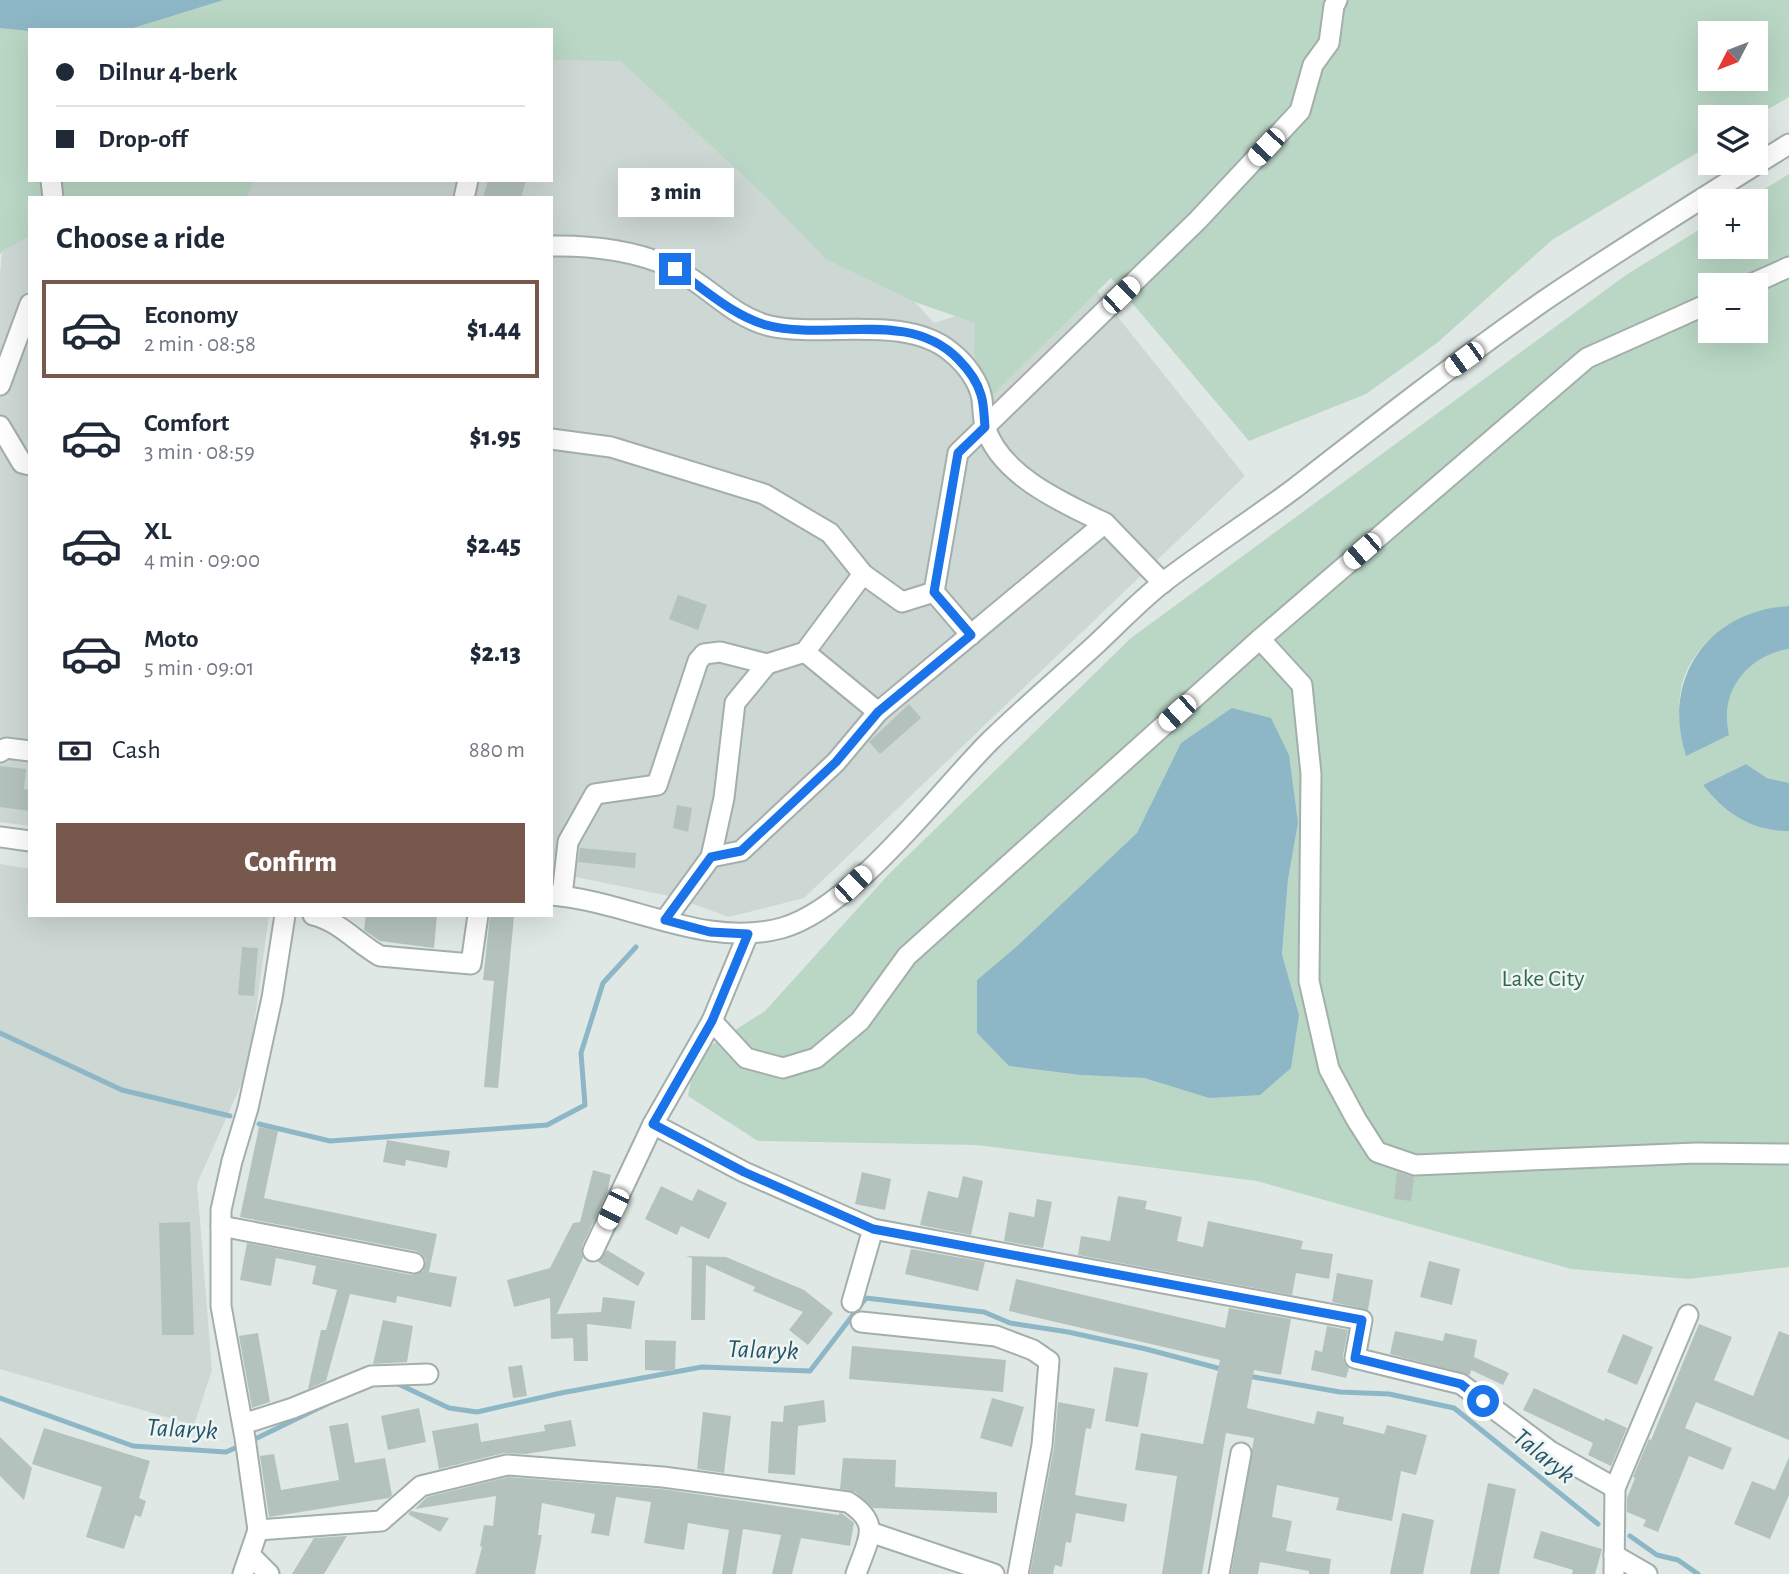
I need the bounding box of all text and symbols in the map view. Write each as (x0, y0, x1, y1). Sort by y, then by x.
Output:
north arrow (1698, 21, 1768, 91)
map controls (1698, 21, 1768, 343)
text: Dilnur 4-berk (98, 59, 237, 85)
button: layers (1698, 105, 1768, 175)
car (1244, 124, 1289, 170)
text: Drop-off (98, 126, 187, 152)
callout: 3 min (617, 168, 733, 216)
text: 3 min (651, 181, 701, 204)
button: + (1698, 189, 1768, 259)
text: Choose a ride (56, 222, 225, 254)
route end (659, 253, 691, 285)
car (1099, 273, 1144, 317)
button: − (1698, 273, 1768, 343)
icon: car (60, 298, 123, 361)
text: Economy (144, 302, 238, 328)
text: $1.44 (467, 316, 521, 342)
text: 2 min · 08:58 (144, 333, 256, 356)
car (1441, 338, 1488, 380)
icon: car (60, 406, 123, 469)
text: Comfort (144, 410, 229, 436)
text: $1.95 (469, 424, 521, 450)
text: 3 min · 08:59 (144, 441, 255, 464)
icon: car (60, 514, 123, 577)
text: XL (144, 518, 171, 544)
car (1340, 529, 1385, 573)
text: $2.45 (466, 532, 521, 558)
text: 4 min · 09:00 (144, 549, 260, 572)
icon: car (60, 622, 123, 685)
text: Moto (144, 626, 199, 652)
text: $2.13 (470, 640, 521, 666)
text: 5 min · 09:01 (144, 657, 254, 680)
car (1155, 691, 1200, 735)
icon: cash (56, 732, 94, 770)
text: Cash (112, 737, 161, 763)
text: 880 m (469, 739, 525, 762)
button: Confirm (56, 823, 525, 903)
car (831, 862, 876, 906)
park label: Lake City (1502, 967, 1584, 991)
car (595, 1186, 632, 1232)
water label: Talaryk (727, 1336, 799, 1364)
route start (1467, 1385, 1499, 1417)
water label: Talaryk (146, 1414, 218, 1444)
water label: Talaryk (1508, 1423, 1580, 1489)

